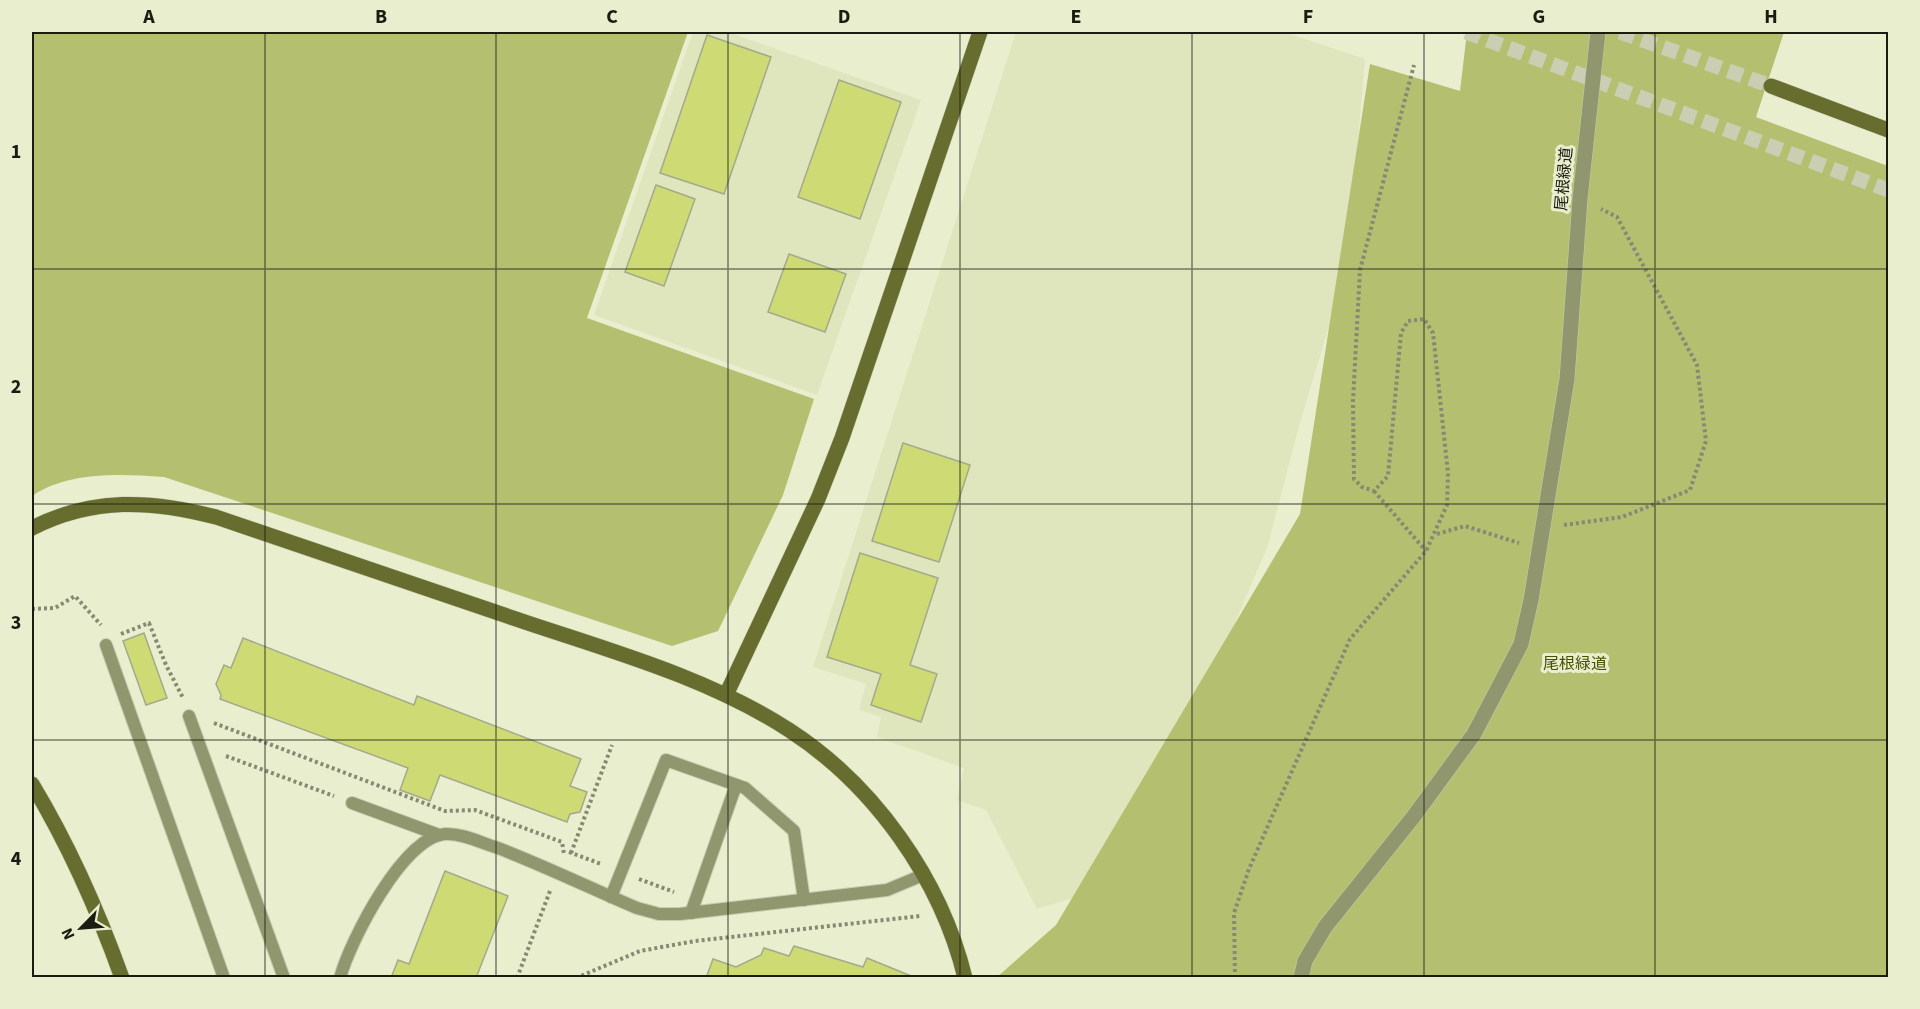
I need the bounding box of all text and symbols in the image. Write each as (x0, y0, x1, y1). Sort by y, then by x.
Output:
text: A (142, 3, 155, 31)
text: B (375, 3, 387, 31)
text: C (606, 3, 618, 31)
text: D (838, 3, 850, 31)
text: E (1071, 3, 1081, 31)
text: F (1303, 3, 1313, 31)
text: G (1533, 3, 1545, 31)
text: H (1764, 3, 1778, 31)
text: 1 (11, 138, 21, 166)
street label: 尾根緑道 (1550, 146, 1578, 212)
text: 2 (11, 373, 21, 401)
text: 3 (11, 609, 21, 637)
park label: 尾根緑道 (1543, 653, 1607, 675)
text: 4 (11, 845, 22, 873)
north arrow (51, 898, 111, 958)
text: N (56, 924, 81, 943)

